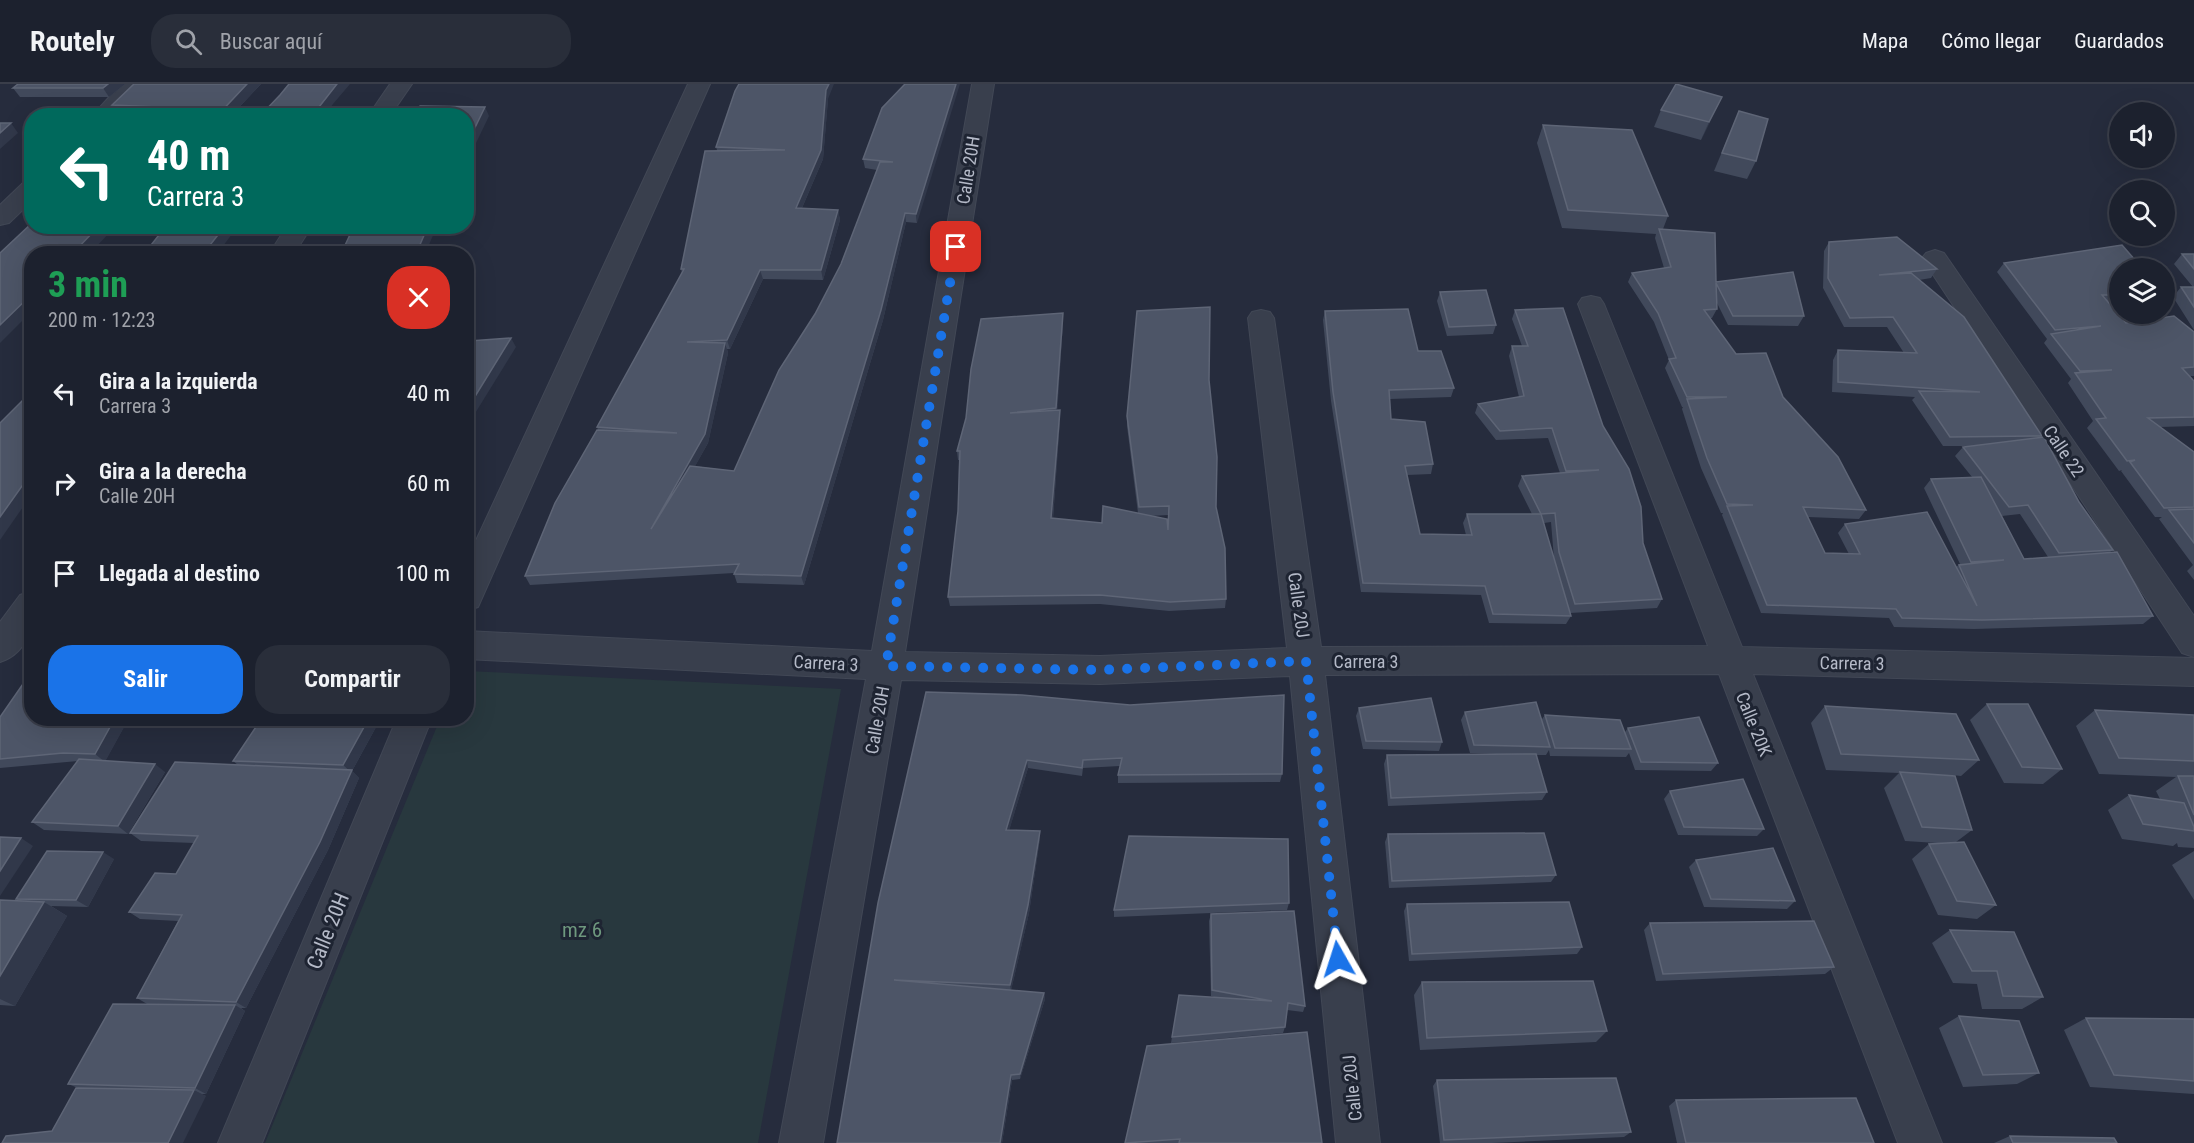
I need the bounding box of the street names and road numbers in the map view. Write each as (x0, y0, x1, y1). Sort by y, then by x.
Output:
street label: Calle 20H (952, 134, 984, 206)
street label: Calle 22 (2039, 421, 2089, 481)
street label: Calle 20J (1284, 571, 1314, 639)
street label: Carrera 3 (793, 651, 859, 675)
street label: Carrera 3 (1334, 651, 1398, 672)
street label: Carrera 3 (1819, 652, 1885, 674)
street label: Calle 20H (861, 684, 893, 756)
street label: Calle 20K (1732, 689, 1776, 759)
street label: Calle 20H (302, 889, 354, 973)
street label: Calle 20J (1338, 1054, 1366, 1122)

